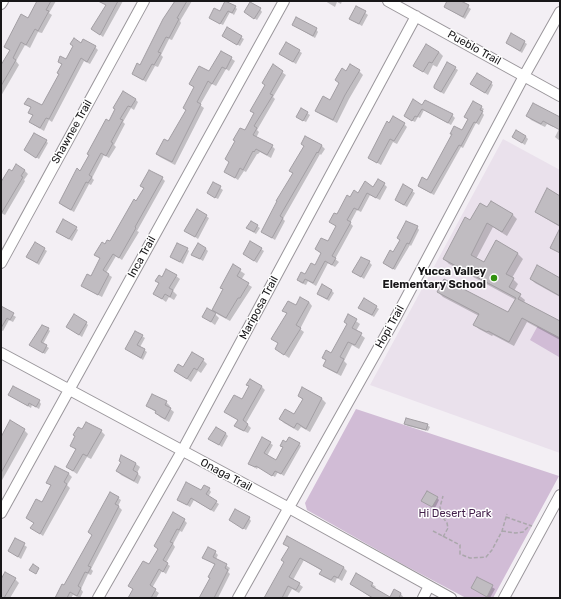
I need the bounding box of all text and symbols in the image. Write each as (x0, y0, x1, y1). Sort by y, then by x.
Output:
street label: Pueblo Trail (445, 28, 503, 68)
street label: Shawnee Trail (49, 98, 95, 166)
street label: Inca Trail (125, 234, 159, 280)
place label: Yucca Valley Elementary School (383, 265, 486, 291)
marker: Yucca Valley Elementary School (489, 273, 499, 283)
street label: Mariposa Trail (237, 274, 281, 342)
street label: Hopi Trail (373, 303, 407, 351)
street label: Onaga Trail (198, 456, 254, 494)
park label: Hi Desert Park (419, 507, 491, 521)

